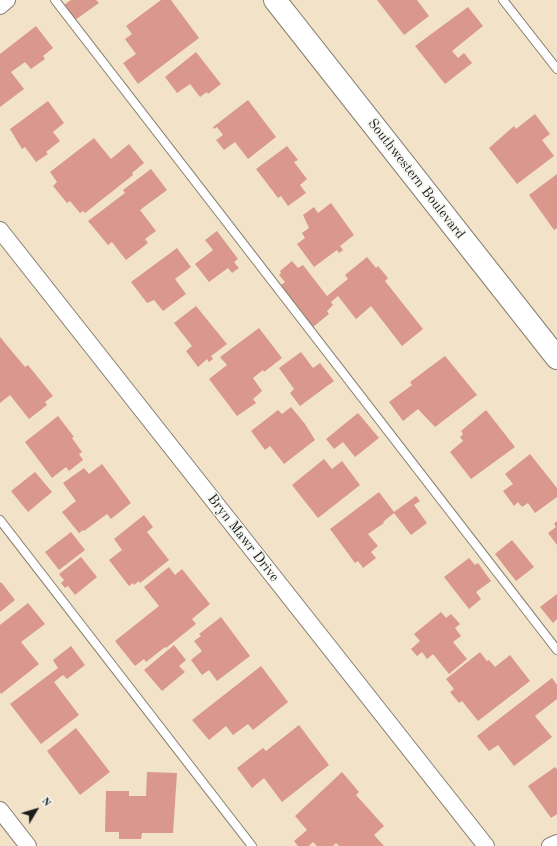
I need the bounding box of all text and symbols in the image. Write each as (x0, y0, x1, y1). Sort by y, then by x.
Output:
street label: Southwestern Boulevard (364, 115, 468, 243)
street label: Bryn Mawr Drive (204, 491, 282, 585)
north arrow (16, 790, 56, 830)
text: N (39, 796, 53, 809)

